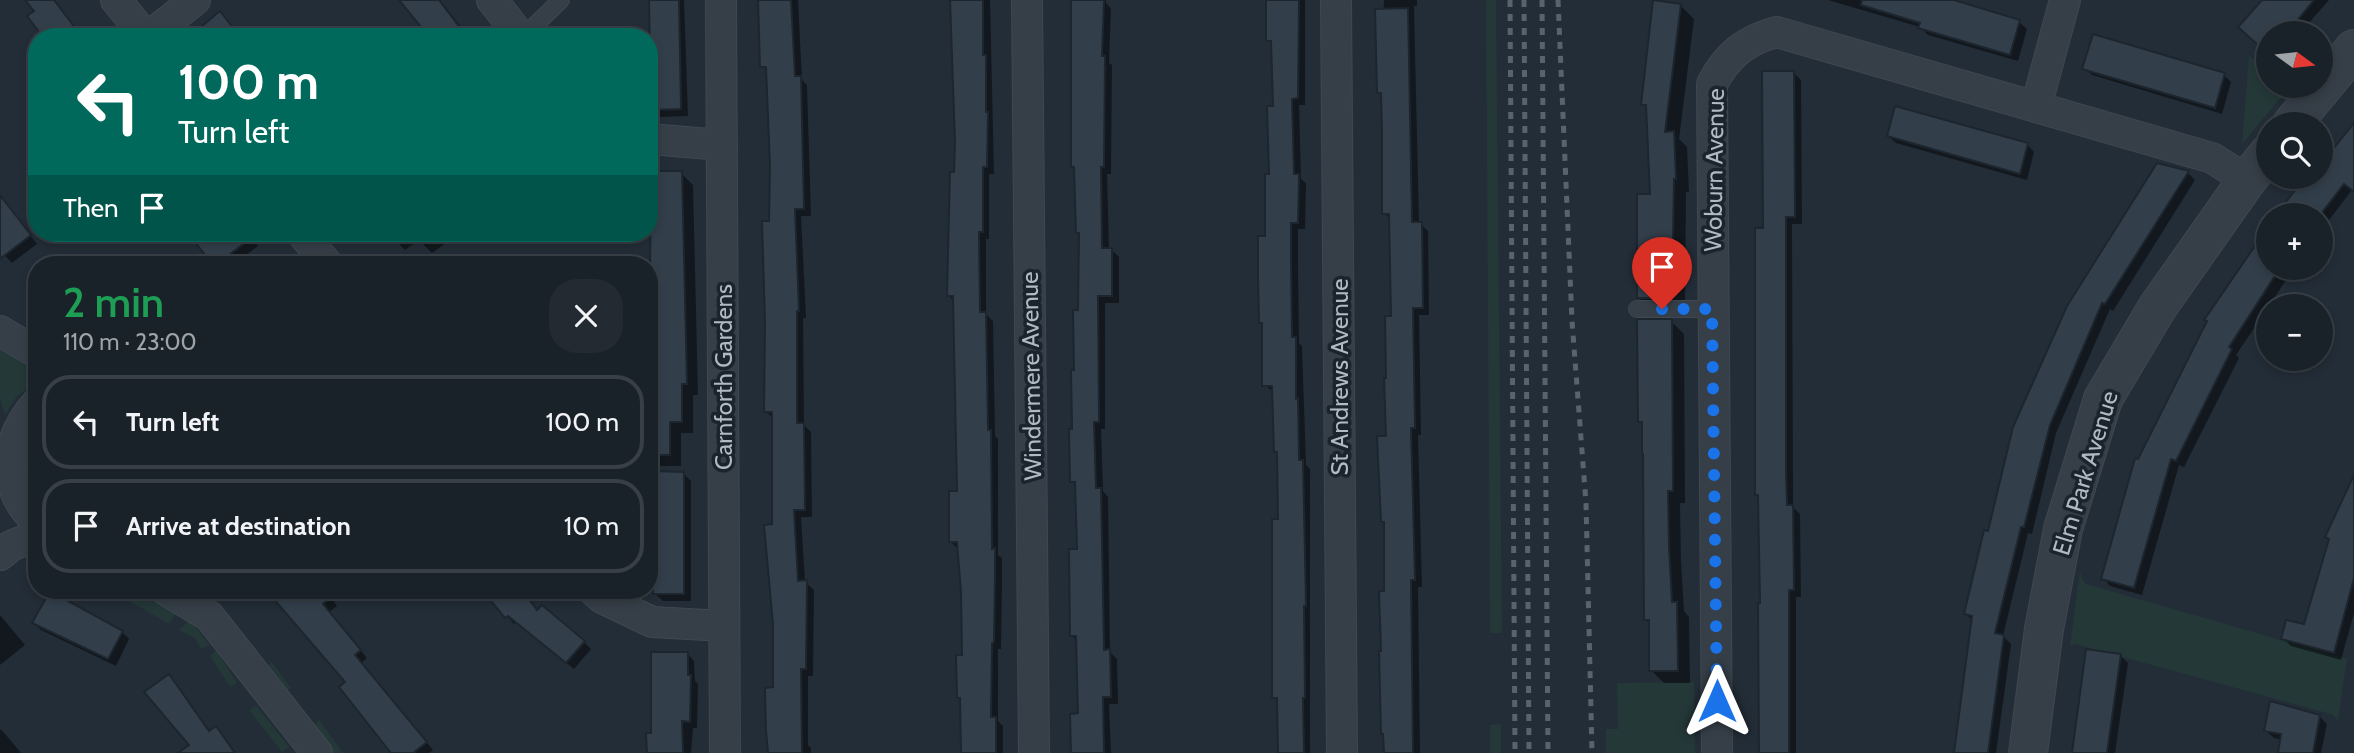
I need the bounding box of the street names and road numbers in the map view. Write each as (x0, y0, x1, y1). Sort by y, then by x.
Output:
street label: Woburn Avenue (1698, 88, 1730, 252)
street label: Windermere Avenue (1015, 271, 1047, 481)
street label: St Andrews Avenue (1325, 278, 1354, 476)
street label: Carnforth Gardens (709, 284, 738, 470)
street label: Elm Park Avenue (2046, 387, 2124, 559)

